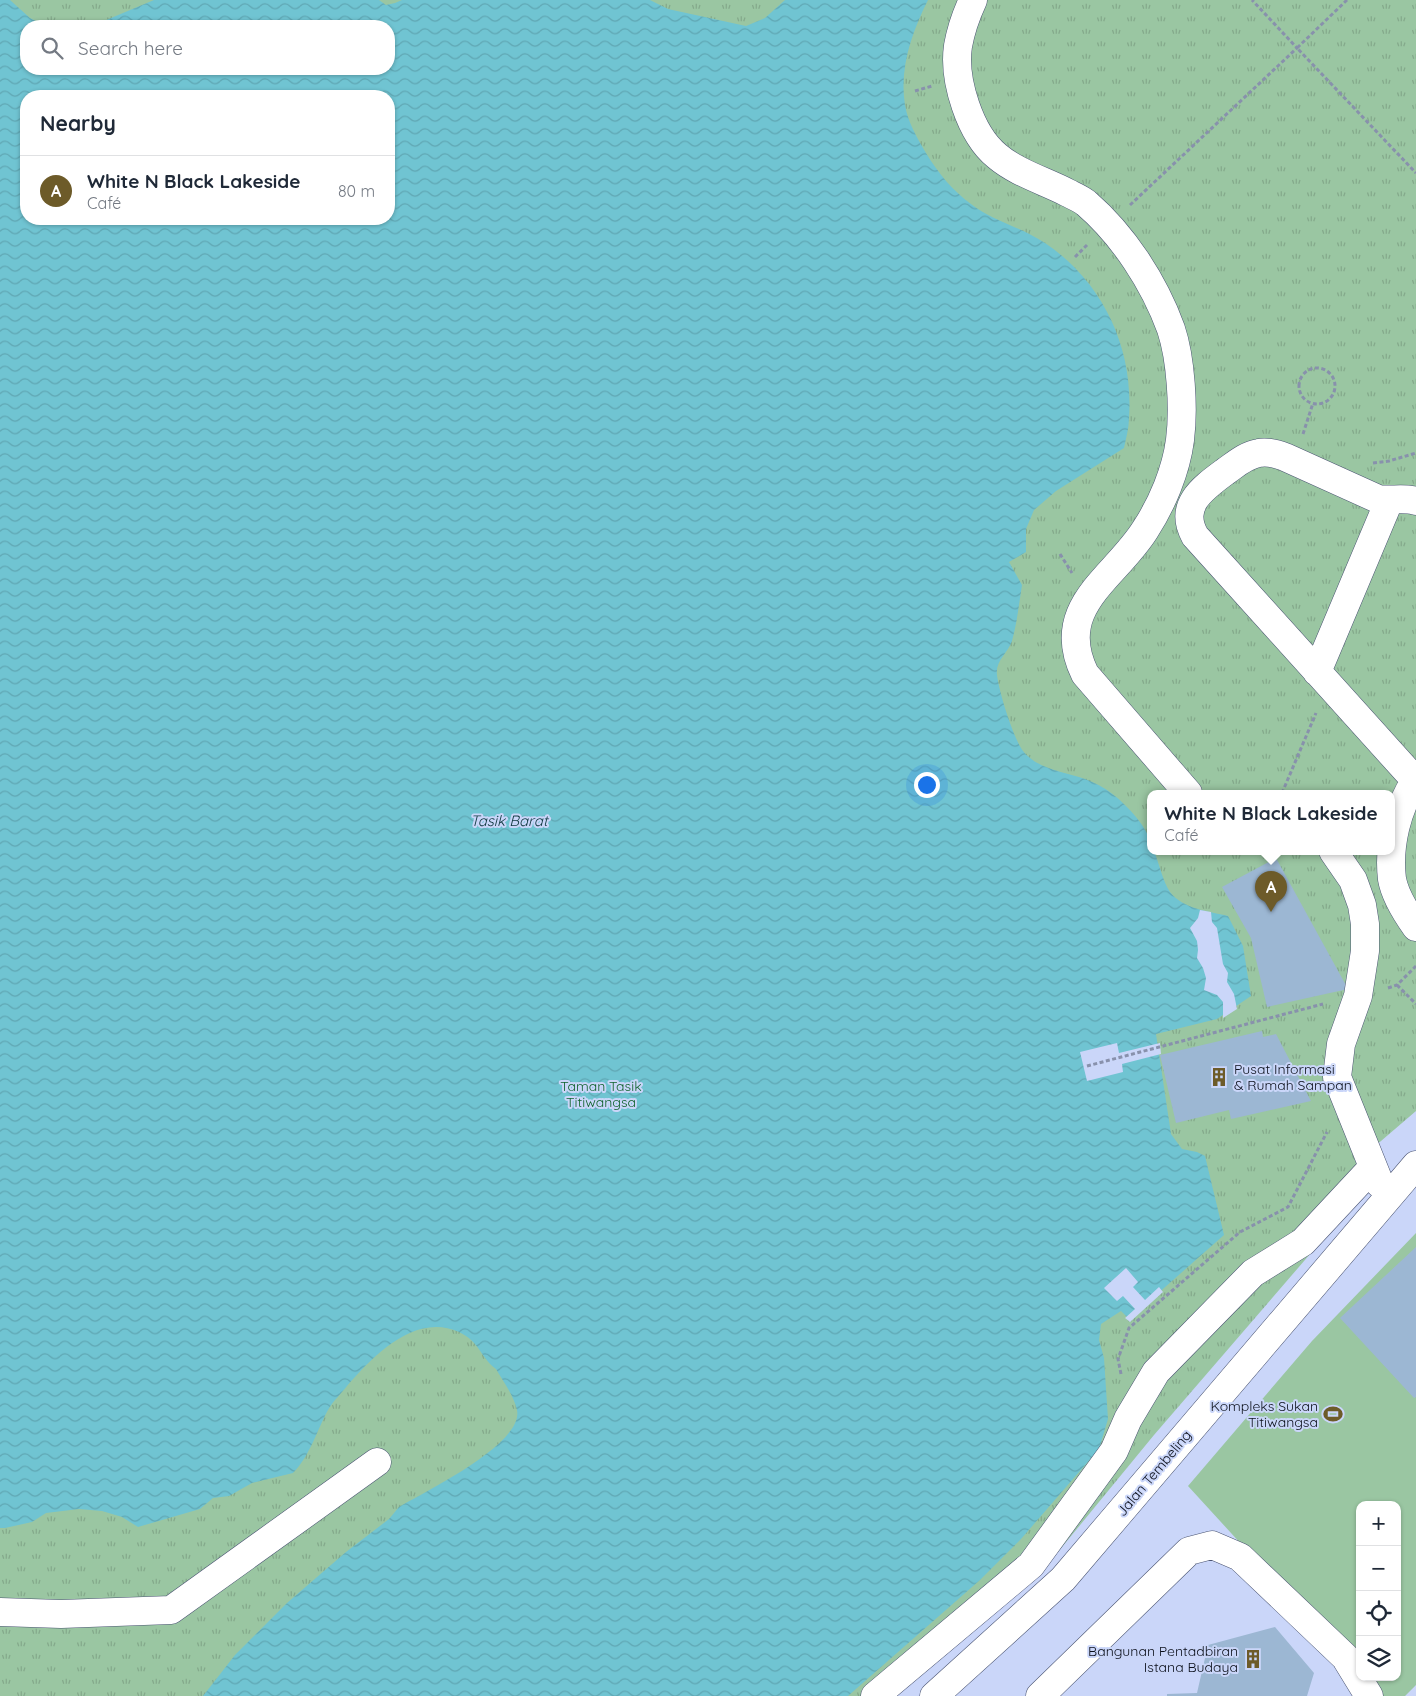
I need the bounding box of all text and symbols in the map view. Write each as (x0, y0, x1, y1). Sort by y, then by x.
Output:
search box (20, 20, 395, 75)
icon: search (38, 34, 66, 62)
text: Search here (78, 36, 183, 60)
text: Nearby (40, 110, 116, 136)
text: White N Black Lakeside (87, 169, 301, 193)
text: A (51, 181, 61, 201)
text: 80 m (338, 181, 375, 201)
text: Café (87, 193, 121, 213)
your location (914, 772, 940, 798)
popup (1147, 790, 1395, 855)
text: White N Black Lakeside (1164, 801, 1378, 825)
water label: Tasik Barat (470, 811, 550, 830)
text: Café (1164, 825, 1199, 845)
pin: A (1255, 871, 1287, 912)
place label: Pusat Informasi & Rumah Sampan (1234, 1060, 1352, 1094)
building icon: Pusat Informasi & Rumah Sampan (1208, 1066, 1230, 1088)
park label: Taman Tasik Titiwangsa (560, 1077, 642, 1111)
place label: Kompleks Sukan Titiwangsa (1210, 1397, 1318, 1431)
sports icon: Kompleks Sukan Titiwangsa (1322, 1403, 1344, 1425)
street label: Jalan Tembeling (1113, 1426, 1195, 1520)
map controls (1356, 1501, 1401, 1681)
button: + (1356, 1501, 1401, 1546)
button: − (1356, 1546, 1401, 1591)
button: locate (1356, 1591, 1401, 1636)
button: layers (1356, 1636, 1401, 1681)
place label: Bangunan Pentadbiran Istana Budaya (1088, 1642, 1238, 1676)
building icon: Bangunan Pentadbiran Istana Budaya (1242, 1648, 1264, 1670)

